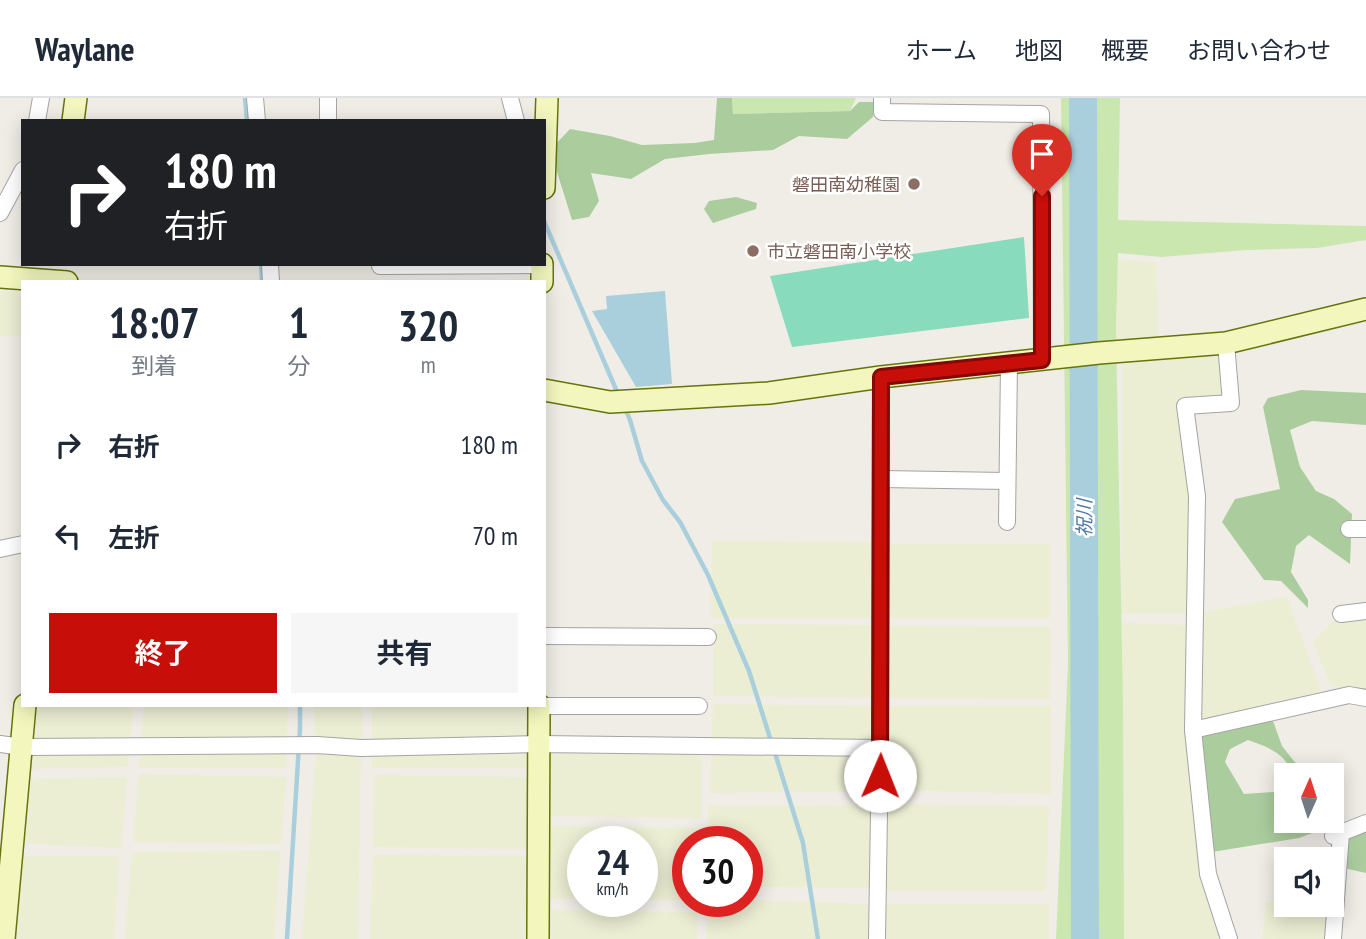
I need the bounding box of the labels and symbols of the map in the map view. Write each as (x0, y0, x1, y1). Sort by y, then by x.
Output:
pin (1012, 124, 1072, 196)
place label: 磐田南幼稚園 (792, 173, 900, 196)
marker: 磐田南幼稚園 (906, 176, 922, 192)
place label: 市立磐田南小学校 (767, 240, 911, 263)
marker: 市立磐田南小学校 (745, 243, 761, 259)
water label: 祝川 (1072, 497, 1096, 537)
position arrow (843, 739, 917, 813)
north arrow (1274, 763, 1344, 833)
speed limit sign: 30 (672, 826, 763, 917)

